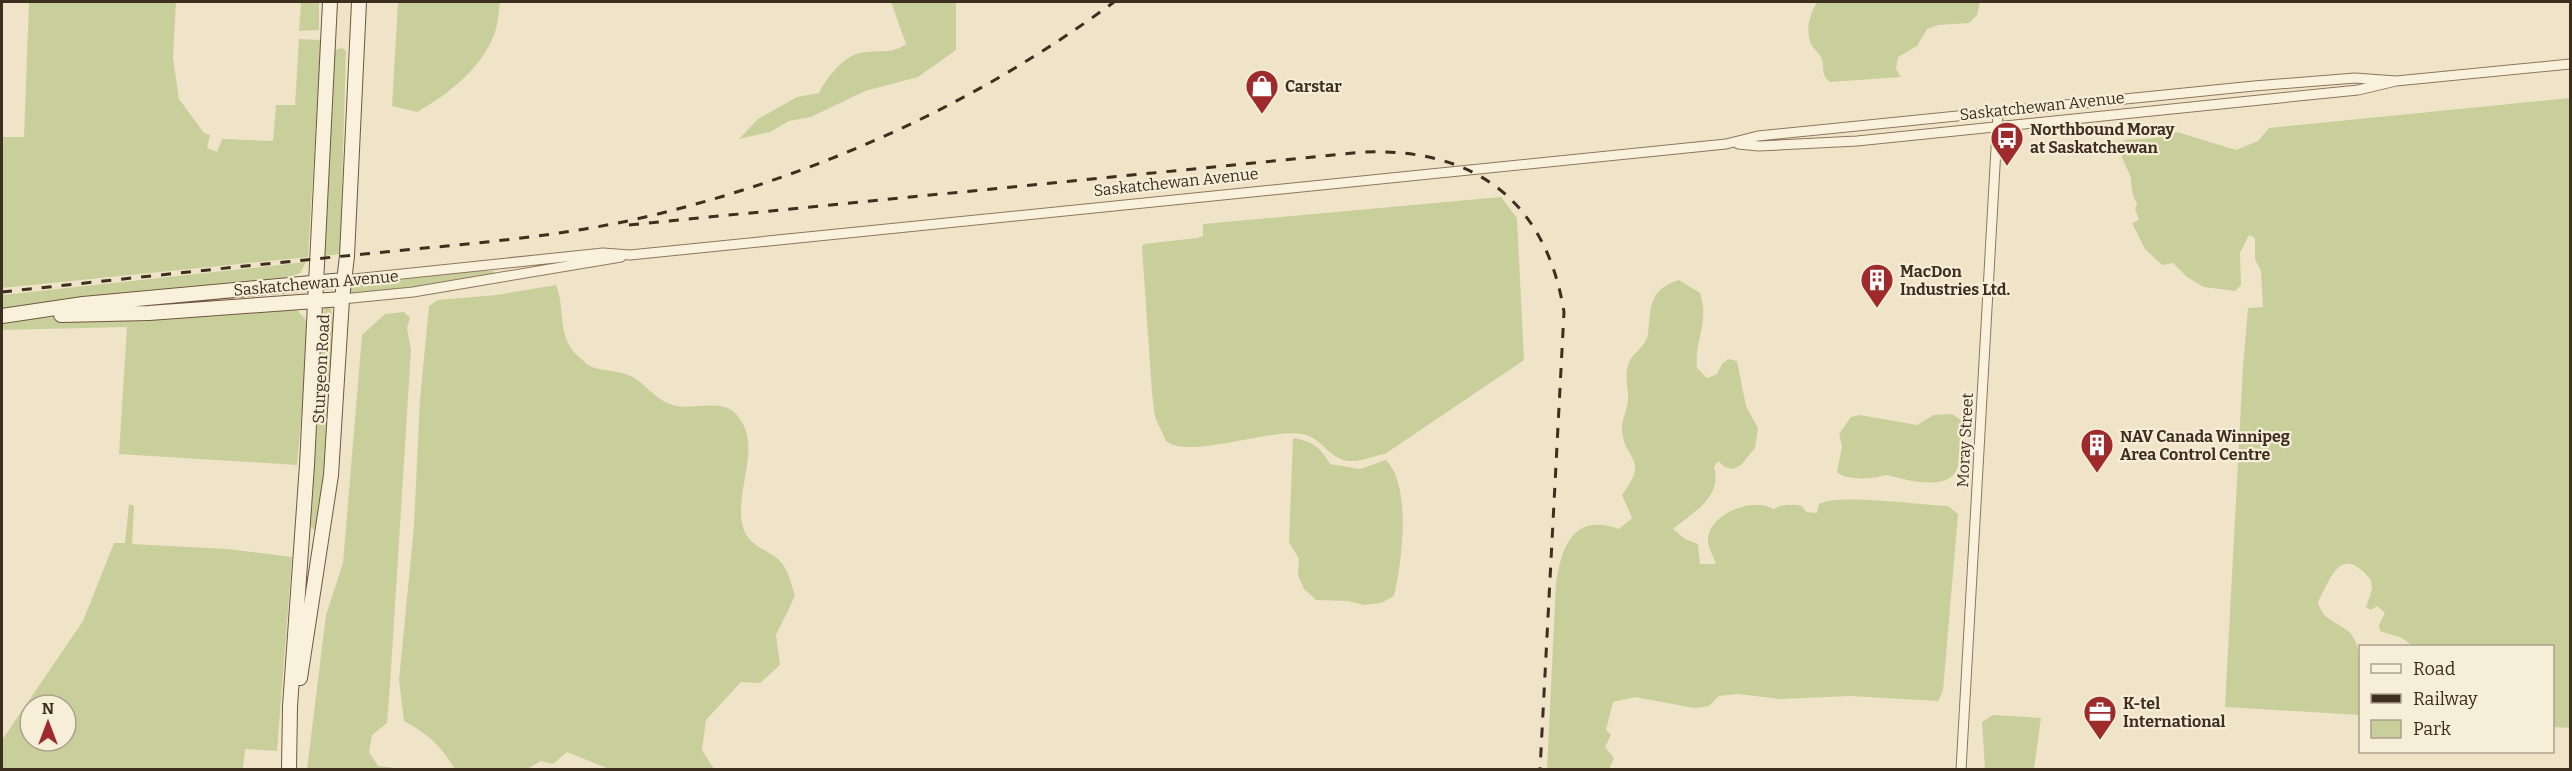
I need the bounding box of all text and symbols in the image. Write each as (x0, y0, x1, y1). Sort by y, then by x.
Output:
shop icon: Carstar (1244, 68, 1280, 115)
place label: Carstar (1285, 77, 1342, 96)
street label: Saskatchewan Avenue (1959, 88, 2125, 124)
bus stop icon: Northbound Moray at Saskatchewan (1989, 120, 2025, 167)
place label: Northbound Moray at Saskatchewan (2030, 120, 2175, 157)
street label: Saskatchewan Avenue (1093, 164, 1259, 200)
building icon: MacDon Industries Ltd. (1859, 262, 1895, 309)
place label: MacDon Industries Ltd. (1900, 262, 2010, 299)
street label: Saskatchewan Avenue (233, 266, 399, 300)
street label: Sturgeon Road (309, 313, 333, 424)
street label: Moray Street (1953, 392, 1977, 488)
building icon: NAV Canada Winnipeg Area Control Centre (2079, 427, 2115, 474)
place label: NAV Canada Winnipeg Area Control Centre (2120, 427, 2290, 464)
legend (2359, 645, 2554, 753)
text: Road (2413, 658, 2456, 680)
text: Railway (2413, 688, 2478, 710)
north arrow (18, 693, 78, 753)
office icon: K-tel International (2082, 694, 2118, 741)
place label: K-tel International (2123, 694, 2226, 731)
text: N (42, 699, 54, 718)
text: Park (2413, 718, 2452, 740)

